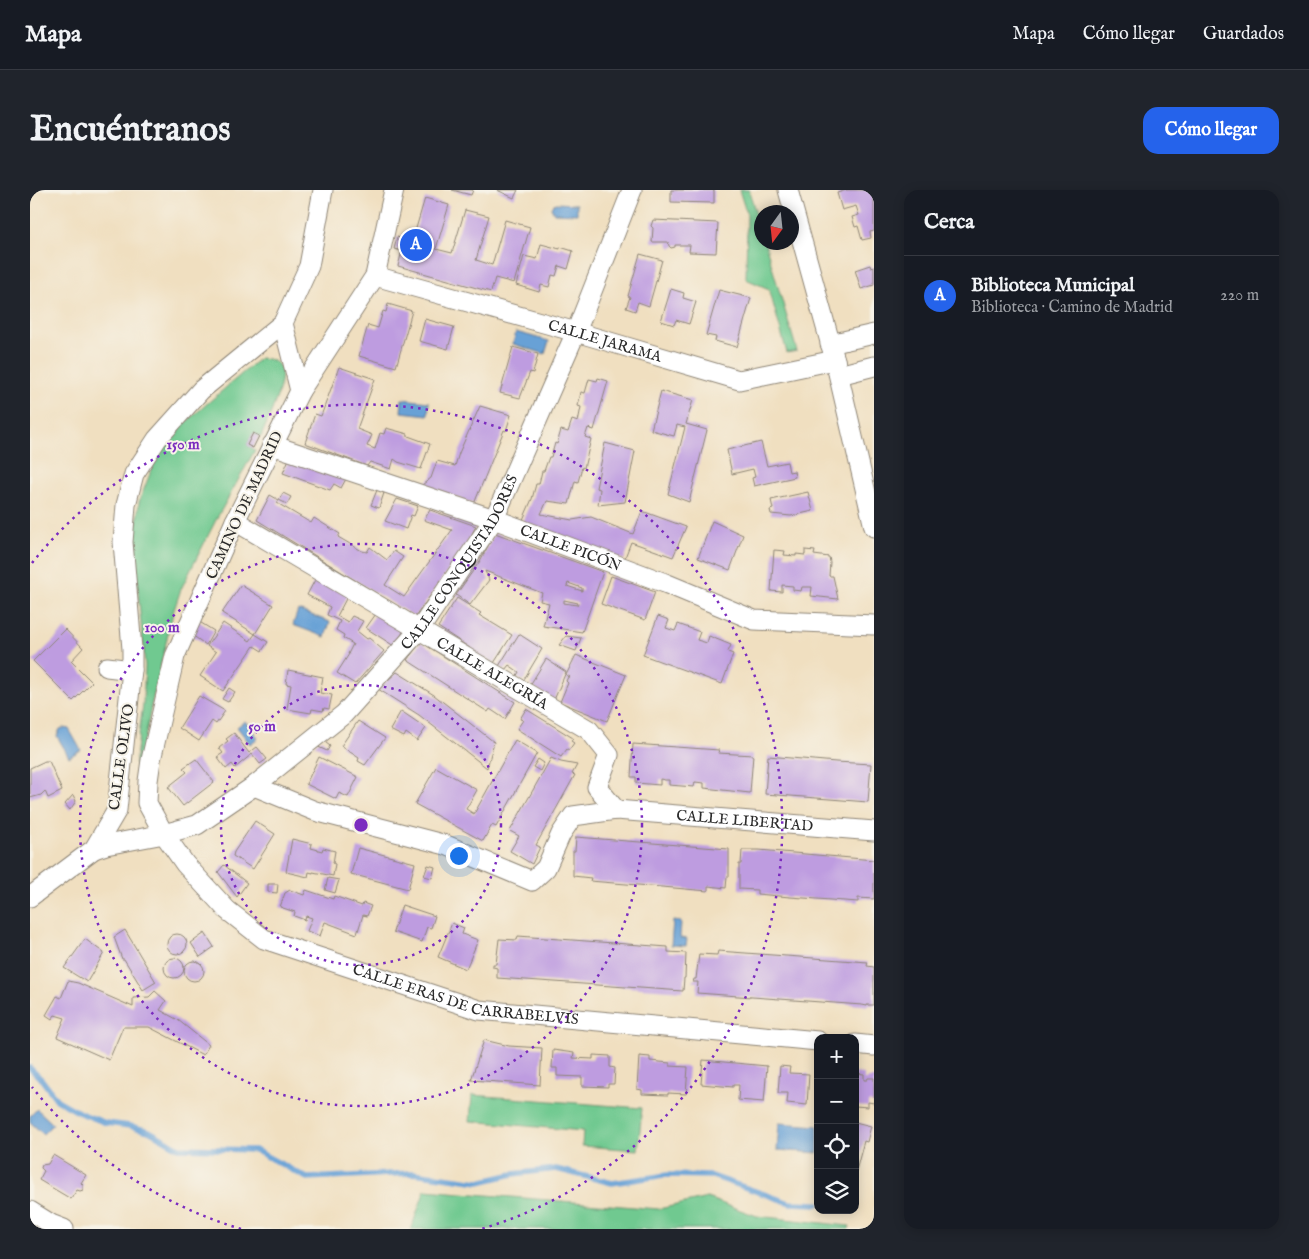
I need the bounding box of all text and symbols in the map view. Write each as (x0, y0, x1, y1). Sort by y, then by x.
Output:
text: Mapa (25, 19, 81, 50)
text: Mapa (1012, 23, 1055, 46)
text: Cómo llegar (1083, 23, 1175, 46)
text: Guardados (1203, 23, 1284, 46)
button: Cómo llegar (1143, 107, 1279, 154)
text: Encuéntranos (30, 108, 230, 153)
north arrow (754, 205, 799, 250)
text: Cerca (924, 209, 974, 236)
pin: A (400, 226, 432, 264)
text: Biblioteca Municipal (971, 274, 1134, 298)
text: A (935, 286, 945, 306)
text: 220 m (1220, 286, 1259, 306)
text: Biblioteca · Camino de Madrid (971, 298, 1173, 318)
street label: CALLE JARAMA (546, 316, 665, 367)
street label: CAMINO DE MADRID (202, 428, 287, 582)
text: 150 m (166, 435, 200, 454)
street label: CALLE CONQUISTADORES (397, 472, 522, 654)
street label: CALLE PICÓN (517, 521, 624, 576)
text: 100 m (144, 618, 180, 637)
street label: CALLE ALEGRÍA (433, 633, 552, 714)
street label: CALLE OLIVO (105, 703, 138, 811)
text: 50 m (248, 717, 276, 736)
street label: CALLE LIBERTAD (676, 806, 814, 836)
centre of rings (352, 816, 370, 834)
your location (446, 843, 472, 869)
street label: CALLE ERAS DE CARRABELVIS (350, 960, 580, 1029)
map controls (814, 1034, 859, 1214)
button: + (814, 1034, 859, 1079)
button: − (814, 1079, 859, 1124)
button: locate (814, 1124, 859, 1169)
button: layers (814, 1169, 859, 1214)

